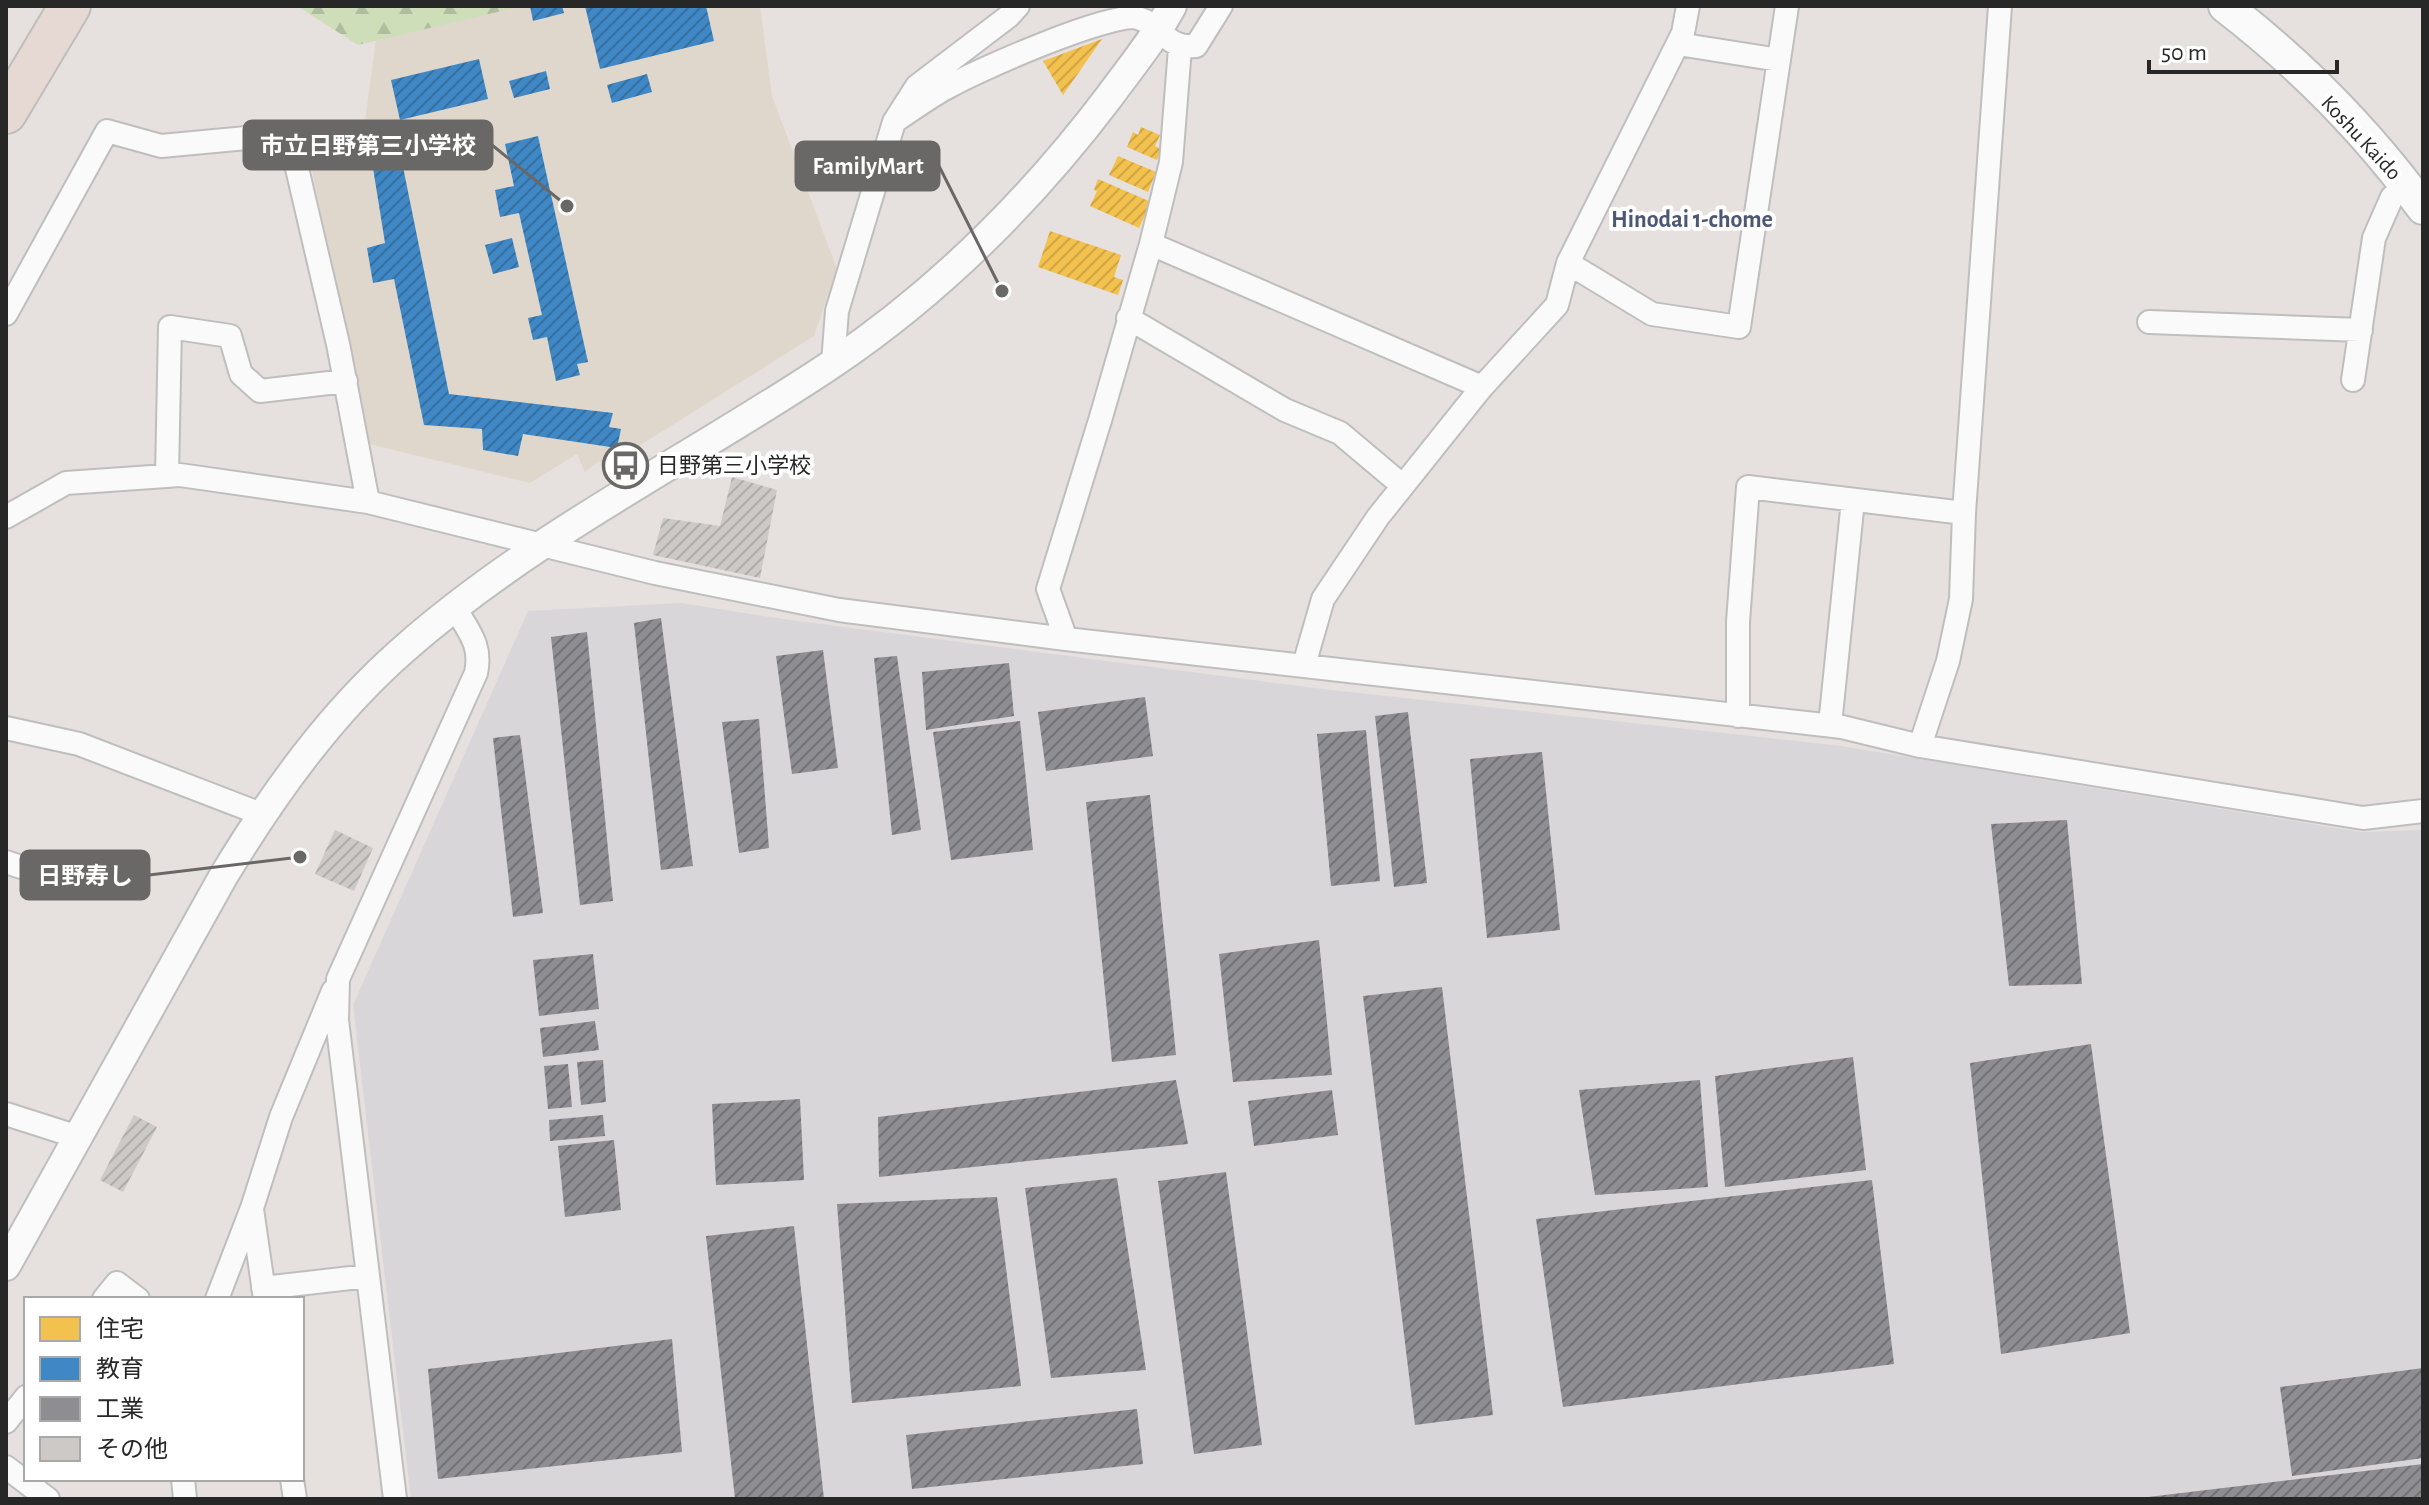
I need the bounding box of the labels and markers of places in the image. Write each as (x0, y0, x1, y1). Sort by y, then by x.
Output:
callout: 市立日野第三小学校 (244, 121, 492, 169)
callout: FamilyMart (796, 142, 939, 190)
bus stop icon: 日野第三小学校 (602, 441, 650, 489)
place label: 日野第三小学校 (657, 454, 811, 477)
callout: 日野寿し (21, 851, 149, 899)

